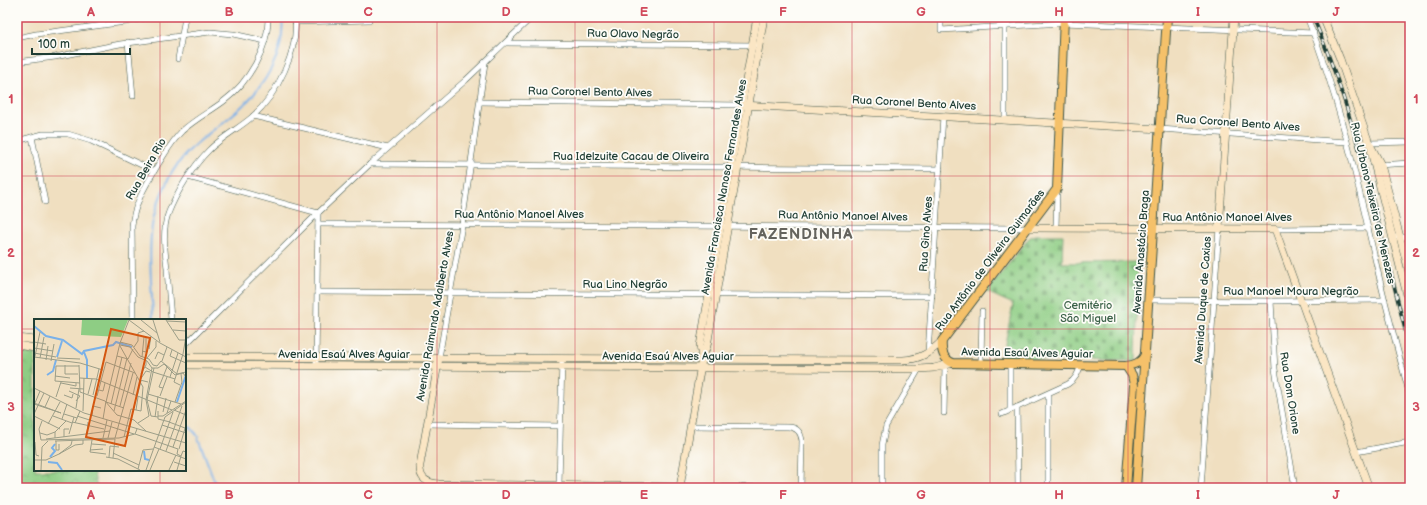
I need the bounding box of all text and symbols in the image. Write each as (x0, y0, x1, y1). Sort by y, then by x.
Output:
text: A (86, 4, 95, 20)
text: B (224, 4, 234, 20)
text: C (363, 4, 373, 20)
text: D (501, 4, 511, 20)
text: E (640, 4, 649, 20)
text: F (779, 4, 787, 20)
text: G (916, 4, 926, 20)
text: H (1054, 4, 1064, 20)
text: I (1196, 4, 1200, 20)
text: J (1332, 4, 1340, 20)
street label: Rua Olavo Negrão (587, 27, 679, 41)
scale bar (32, 30, 130, 56)
text: 100 m (38, 37, 70, 52)
street label: Avenida Francisca Nanosa Fernandes Alves (699, 78, 749, 296)
street label: Rua Coronel Bento Alves (528, 84, 653, 100)
text: 1 (8, 91, 14, 107)
text: 1 (1413, 91, 1419, 107)
street label: Rua Coronel Bento Alves (852, 93, 977, 113)
street label: Rua Coronel Bento Alves (1176, 112, 1301, 134)
street label: Rua Urbano Teixeira de Menezes (1348, 121, 1398, 286)
street label: Rua Beira Rio (123, 136, 169, 202)
street label: Rua Idelzuite Cacau de Oliveira (553, 150, 709, 163)
street label: Rua Antônio de Oliveira Guimarães (933, 186, 1048, 333)
street label: Avenida Anastácio Braga (1130, 190, 1152, 314)
street label: Rua Gino Alves (917, 195, 935, 272)
street label: Rua Antônio Manoel Alves (454, 208, 584, 221)
street label: Rua Antônio Manoel Alves (778, 208, 909, 224)
street label: Rua Antônio Manoel Alves (1162, 211, 1292, 224)
district label: FAZENDINHA (749, 225, 853, 244)
street label: Avenida Raimundo Adalberto Alves (414, 229, 456, 402)
street label: Avenida Duque de Caxias (1192, 235, 1214, 364)
text: 2 (7, 245, 15, 261)
text: 2 (1412, 245, 1420, 261)
street label: Rua Lino Negrão (583, 278, 667, 291)
street label: Rua Manoel Moura Negrão (1223, 285, 1359, 298)
park label: Cemitério São Miguel (1060, 299, 1116, 325)
inset map (34, 319, 186, 471)
street label: Avenida Esaú Alves Aguiar (961, 345, 1094, 361)
street label: Avenida Esaú Alves Aguiar (278, 348, 411, 361)
street label: Avenida Esaú Alves Aguiar (602, 350, 735, 363)
street label: Rua Dom Orione (1277, 351, 1303, 436)
text: 3 (7, 399, 15, 415)
text: 3 (1412, 399, 1420, 415)
text: A (86, 487, 95, 503)
text: B (224, 487, 234, 503)
text: C (363, 487, 373, 503)
text: D (501, 487, 511, 503)
text: E (640, 487, 649, 503)
text: F (779, 487, 787, 503)
text: G (916, 487, 926, 503)
text: H (1054, 487, 1064, 503)
text: I (1196, 487, 1200, 503)
text: J (1332, 487, 1340, 503)

